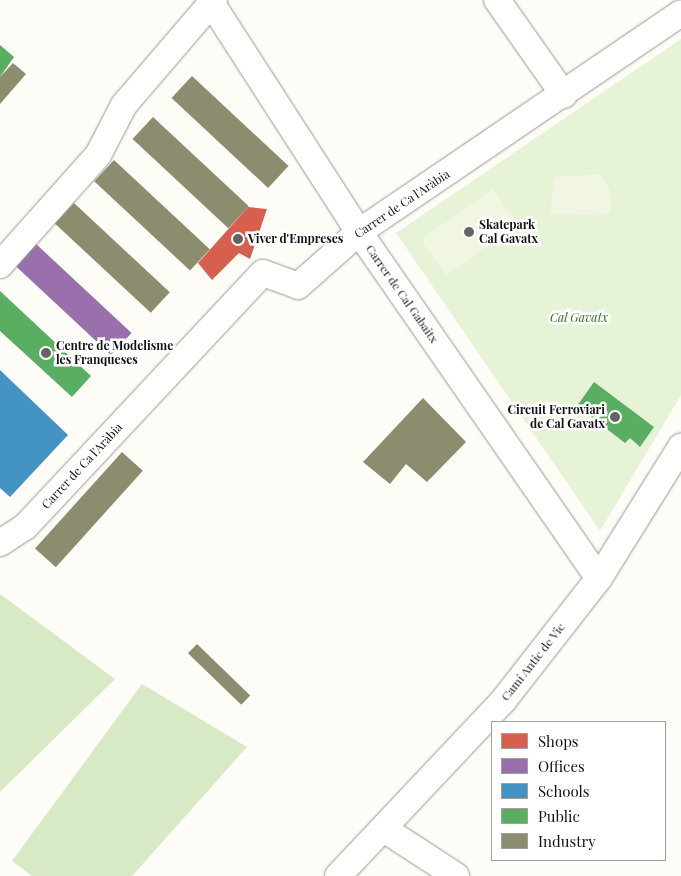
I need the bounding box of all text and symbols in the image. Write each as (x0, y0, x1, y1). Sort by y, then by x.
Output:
street label: Carrer de Ca l'Aràbia (351, 167, 453, 241)
place label: Skatepark Cal Gavatx (479, 218, 538, 246)
marker: Skatepark Cal Gavatx (463, 226, 475, 238)
place label: Viver d'Empreses (248, 232, 344, 246)
marker: Viver d'Empreses (232, 233, 244, 245)
street label: Carrer de Cal Gabaitx (363, 242, 441, 346)
park label: Cal Gavatx (550, 311, 608, 325)
place label: Centre de Modelisme les Franqueses (56, 339, 173, 367)
marker: Centre de Modelisme les Franqueses (40, 347, 52, 359)
place label: Circuit Ferroviari de Cal Gavatx (507, 403, 605, 431)
marker: Circuit Ferroviari de Cal Gavatx (609, 411, 621, 423)
street label: Carrer de Ca l'Aràbia (38, 420, 126, 512)
street label: Camí Antic de Vic (498, 620, 568, 704)
legend (491, 721, 666, 861)
text: Shops (538, 731, 579, 751)
text: Offices (538, 756, 585, 776)
text: Schools (538, 781, 590, 801)
text: Public (538, 806, 580, 826)
text: Industry (538, 831, 596, 851)

